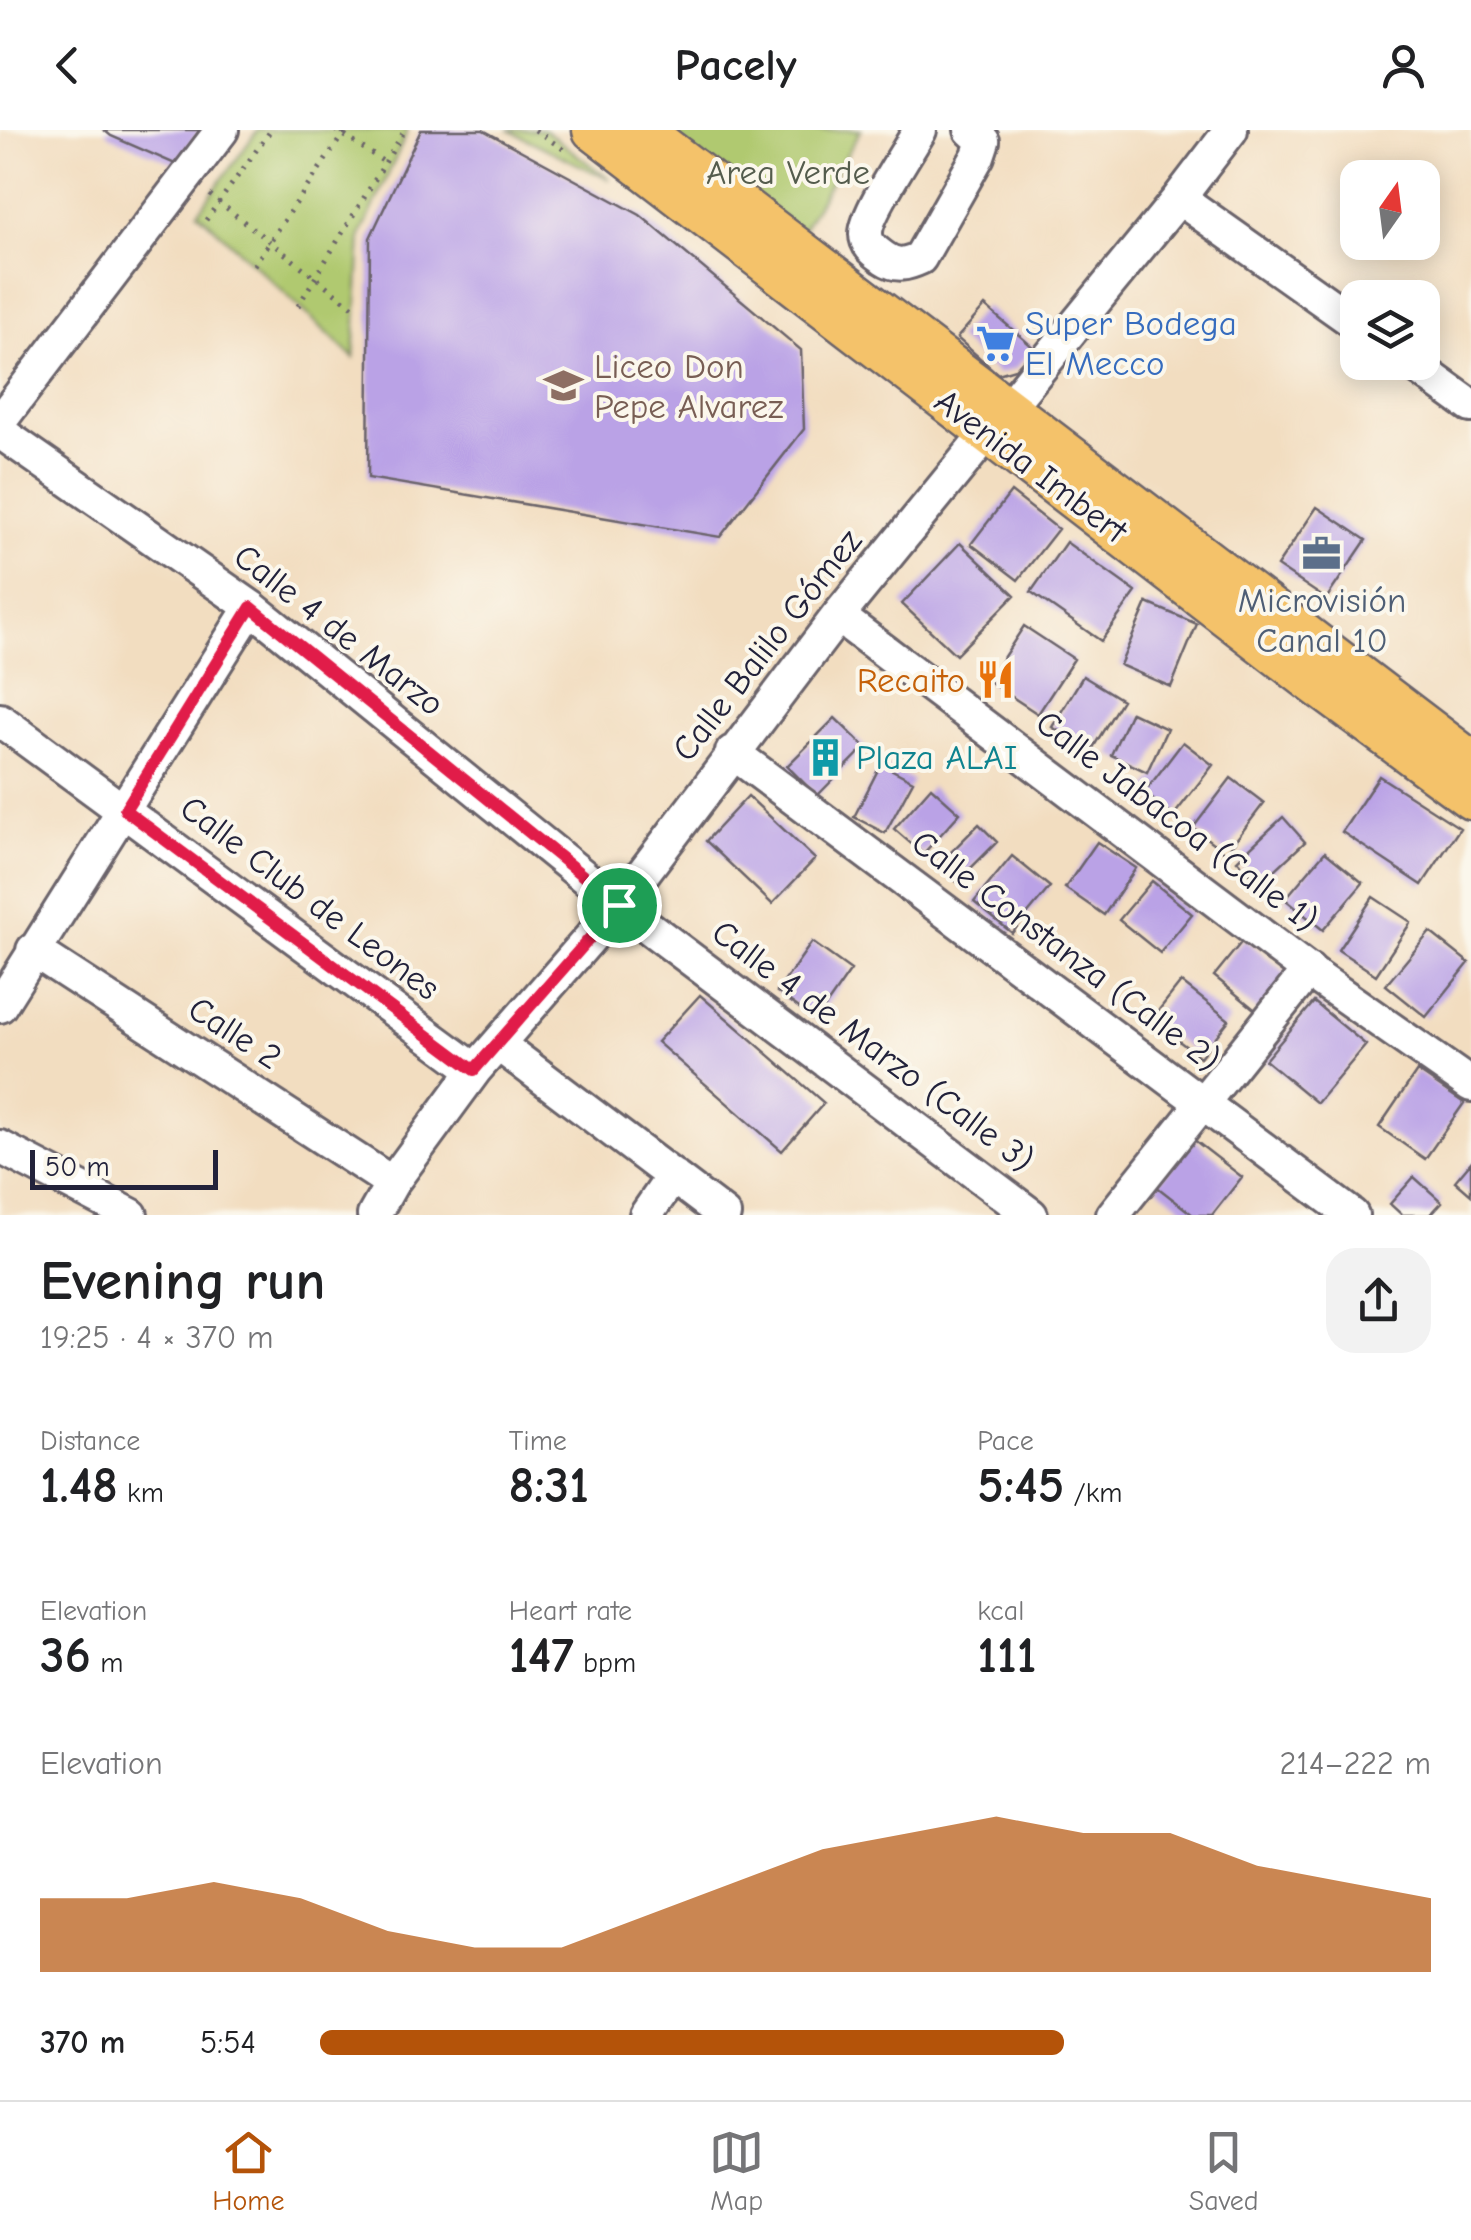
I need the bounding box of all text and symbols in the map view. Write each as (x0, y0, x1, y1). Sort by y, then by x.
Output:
icon: back (40, 38, 95, 93)
icon: person (1376, 38, 1431, 93)
text: Pacely (674, 39, 797, 91)
park label: Area Verde (706, 152, 870, 193)
north arrow (1340, 160, 1440, 260)
map controls (1340, 160, 1440, 380)
button: layers (1340, 280, 1440, 380)
place label: Super Bodega El Mecco (1025, 303, 1237, 384)
supermarket icon: Super Bodega El Mecco (974, 322, 1016, 364)
place label: Liceo Don Pepe Alvarez (594, 346, 783, 427)
school or university icon: Liceo Don Pepe Alvarez (543, 365, 585, 407)
street label: Avenida Imbert (927, 380, 1136, 552)
street label: Calle Balilo Gómez (664, 521, 870, 769)
office icon: Microvisión Canal 10 (1301, 532, 1343, 574)
street label: Calle 4 de Marzo (226, 535, 452, 725)
place label: Microvisión Canal 10 (1238, 580, 1406, 661)
restaurant icon: Recaito (974, 659, 1016, 701)
place label: Recaito (857, 660, 965, 701)
street label: Calle Jabacoa (Calle 1) (1028, 702, 1326, 940)
building icon: Plaza ALAI (805, 736, 847, 778)
place label: Plaza ALAI (856, 737, 1017, 778)
street label: Calle Club de Leones (172, 787, 448, 1009)
street label: Calle Constanza (Calle 2) (904, 822, 1228, 1080)
pin (577, 863, 662, 948)
icon: arrive (592, 878, 647, 933)
street label: Calle 4 de Marzo (Calle 3) (704, 912, 1042, 1180)
street label: Calle 2 (181, 988, 289, 1078)
scale bar (30, 1145, 218, 1190)
text: 50 m (45, 1151, 110, 1183)
button: share (1326, 1248, 1431, 1353)
text: Evening run (40, 1249, 325, 1313)
text: 19:25 · 4 × 370 m (40, 1319, 273, 1356)
text: Distance (40, 1425, 140, 1457)
text: Time (509, 1425, 567, 1457)
text: Pace (977, 1425, 1034, 1457)
text: 1.48 (40, 1457, 118, 1515)
text: 8:31 (509, 1457, 589, 1515)
text: 5:45 (977, 1457, 1064, 1515)
text: km (118, 1477, 164, 1509)
text: /km (1064, 1477, 1123, 1509)
text: Elevation (40, 1595, 147, 1627)
text: Heart rate (509, 1595, 632, 1627)
text: kcal (977, 1595, 1024, 1627)
text: 36 (40, 1627, 91, 1685)
text: 147 (509, 1627, 574, 1685)
text: 111 (977, 1627, 1036, 1685)
text: m (91, 1647, 123, 1679)
text: bpm (574, 1647, 636, 1679)
text: Elevation (40, 1745, 163, 1782)
text: 214–222 m (1280, 1745, 1431, 1782)
text: 370 m (40, 2024, 125, 2061)
text: 5:54 (200, 2024, 256, 2061)
tab: Home (212, 2125, 285, 2217)
tab: Map (709, 2125, 764, 2217)
tab: Saved (1189, 2125, 1259, 2217)

